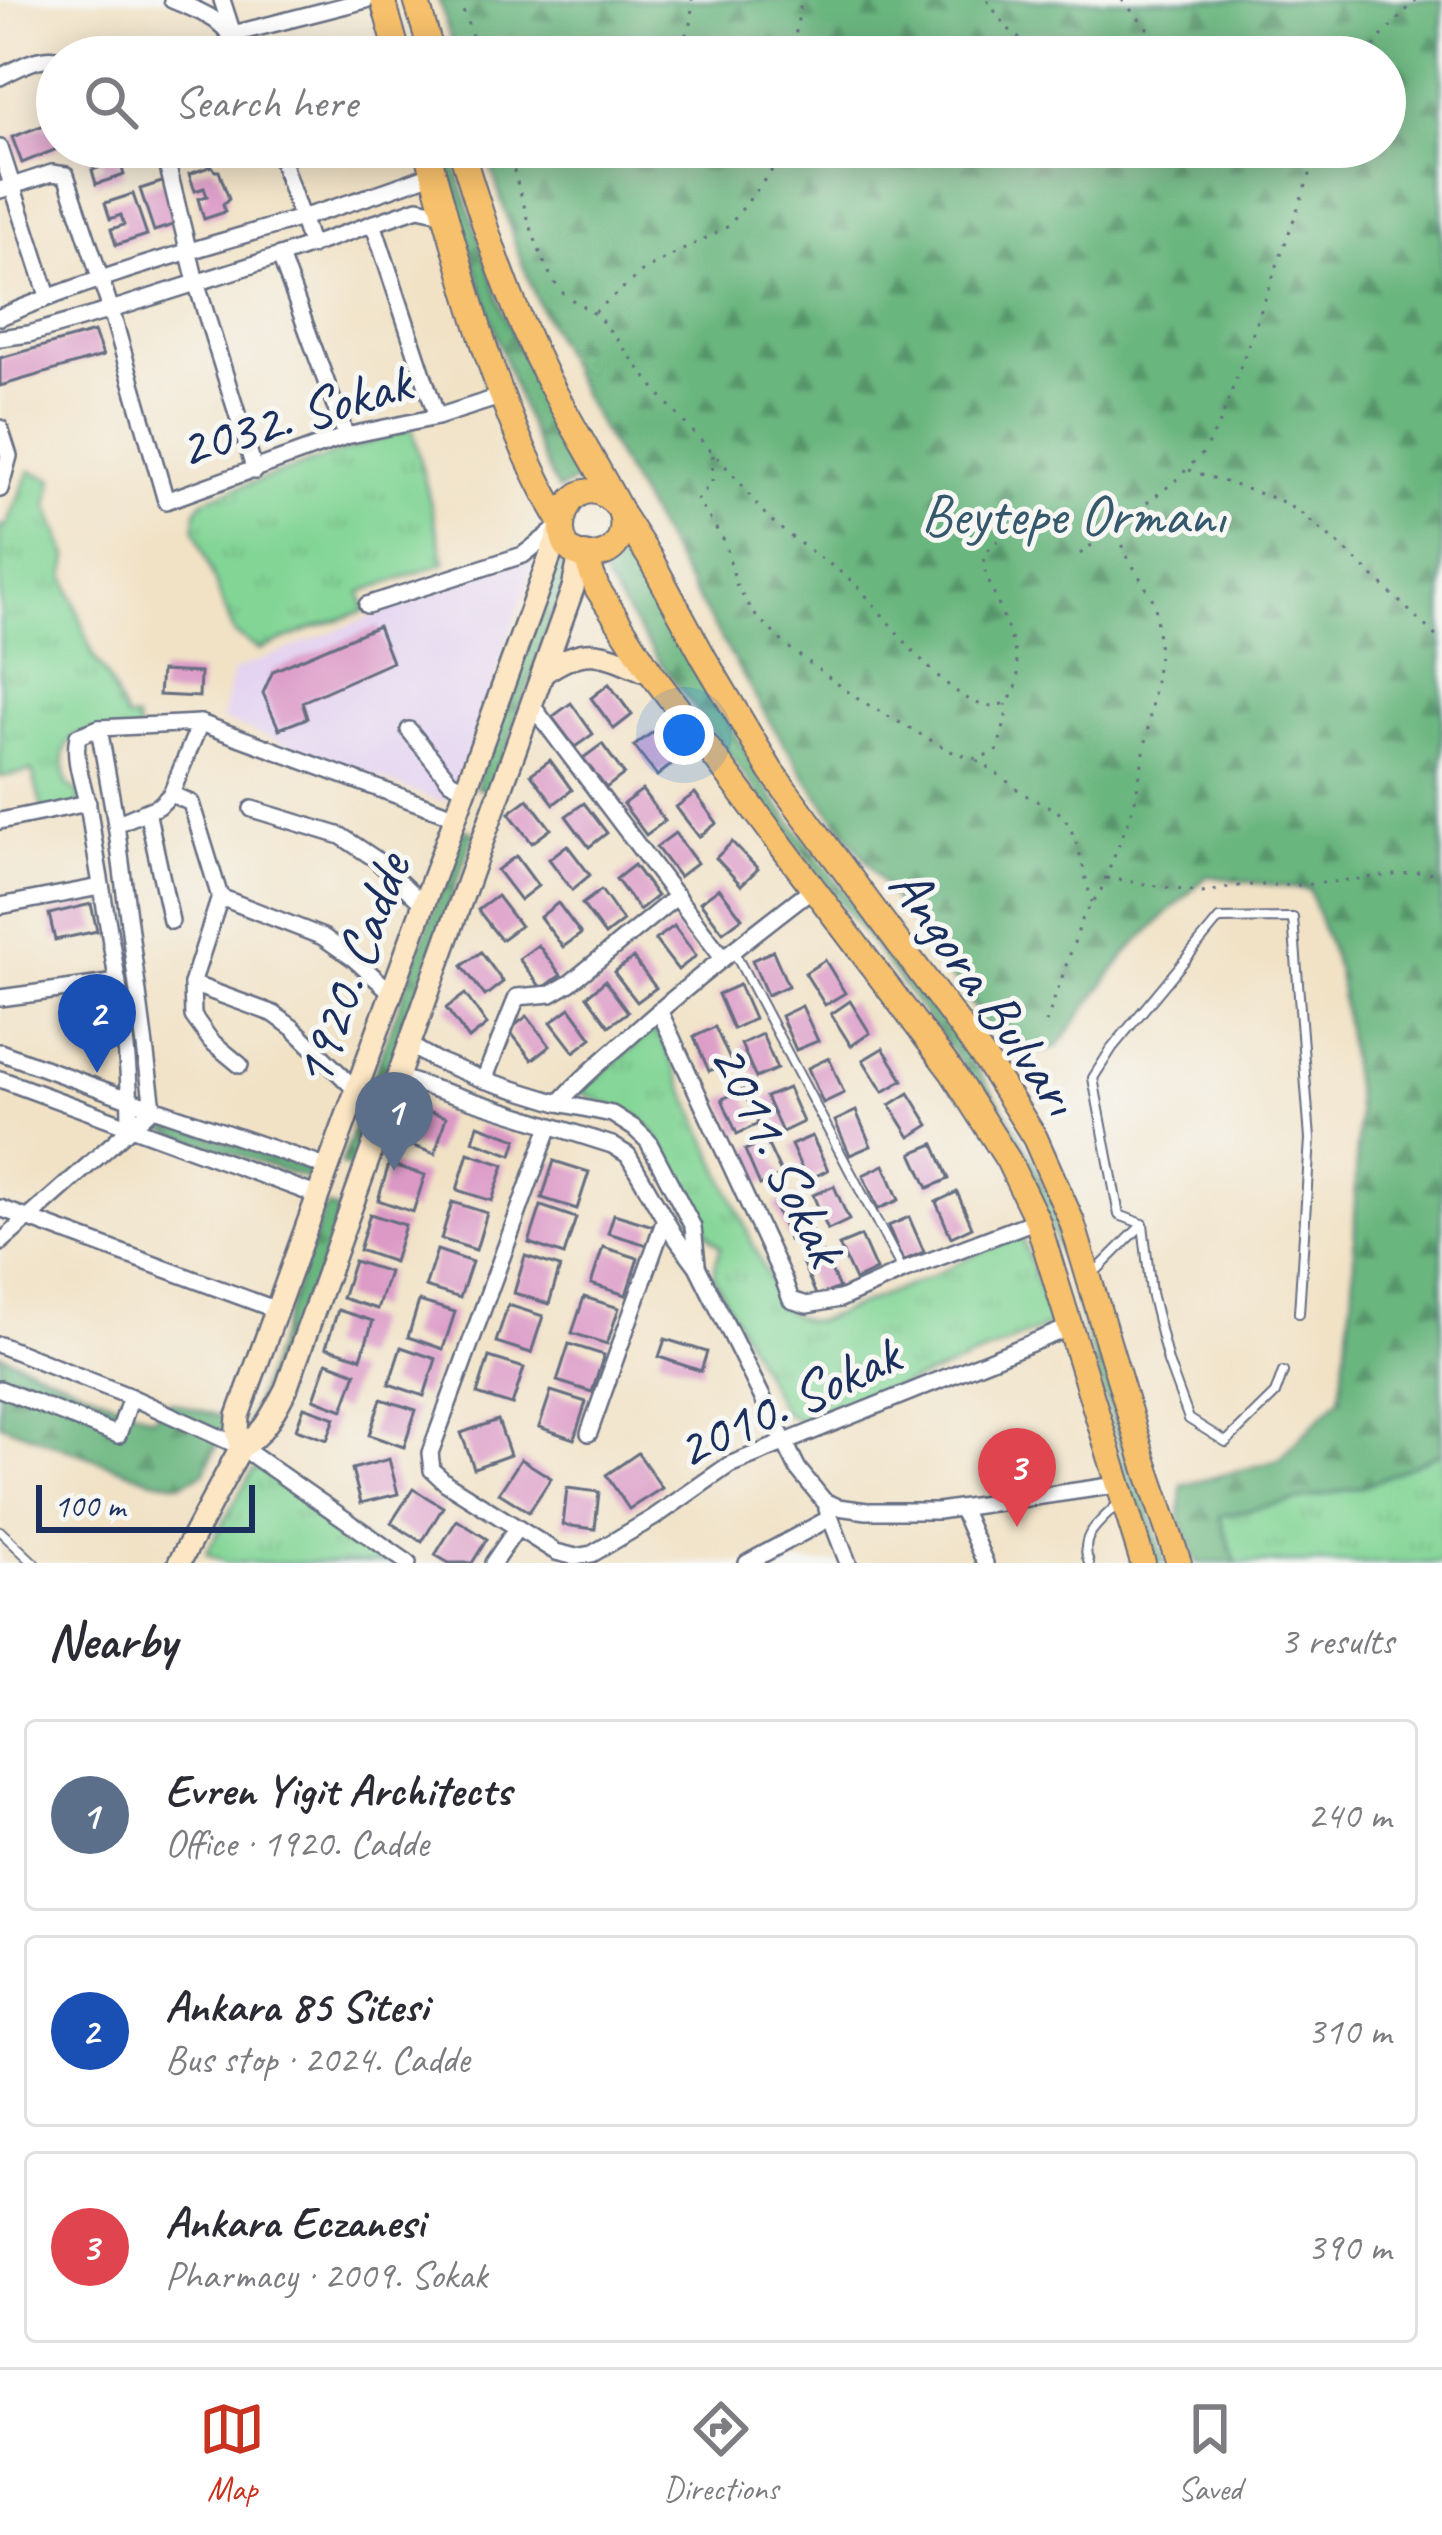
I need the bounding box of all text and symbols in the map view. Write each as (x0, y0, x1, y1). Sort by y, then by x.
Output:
search box (36, 36, 1406, 168)
icon: search (78, 69, 144, 135)
text: Search here (174, 74, 357, 131)
street label: 2032. Sokak (169, 345, 422, 484)
park label: Beytepe Ormanı (921, 479, 1227, 551)
your location (654, 705, 714, 765)
street label: 1920. Cadde (276, 841, 427, 1097)
street label: Angora Bulvarı (874, 853, 1098, 1130)
pin: 2 (58, 974, 136, 1073)
street label: 2011. Sokak (693, 1030, 864, 1280)
pin: 1 (355, 1072, 433, 1171)
street label: 2010. Sokak (664, 1317, 914, 1485)
pin: 3 (978, 1428, 1056, 1527)
scale bar (36, 1479, 255, 1532)
text: 100 m (54, 1485, 125, 1527)
text: Nearby (48, 1609, 176, 1673)
text: 3 results (1280, 1617, 1394, 1666)
text: Evren Yigit Architects (165, 1762, 511, 1819)
text: 1 (81, 1791, 99, 1840)
text: 240 m (1307, 1791, 1391, 1840)
text: Office · 1920. Cadde (165, 1819, 429, 1868)
text: Ankara 85 Sitesi (165, 1978, 428, 2035)
text: 2 (81, 2007, 99, 2056)
text: 310 m (1307, 2007, 1391, 2056)
text: Bus stop · 2024. Cadde (165, 2035, 469, 2084)
text: Ankara Eczanesi (165, 2194, 424, 2251)
text: 3 (81, 2223, 99, 2272)
text: 390 m (1307, 2223, 1391, 2272)
text: Pharmacy · 2009. Sokak (165, 2251, 487, 2300)
tab: Map (199, 2396, 265, 2510)
tab: Directions (664, 2396, 778, 2510)
tab: Saved (1177, 2396, 1243, 2510)

